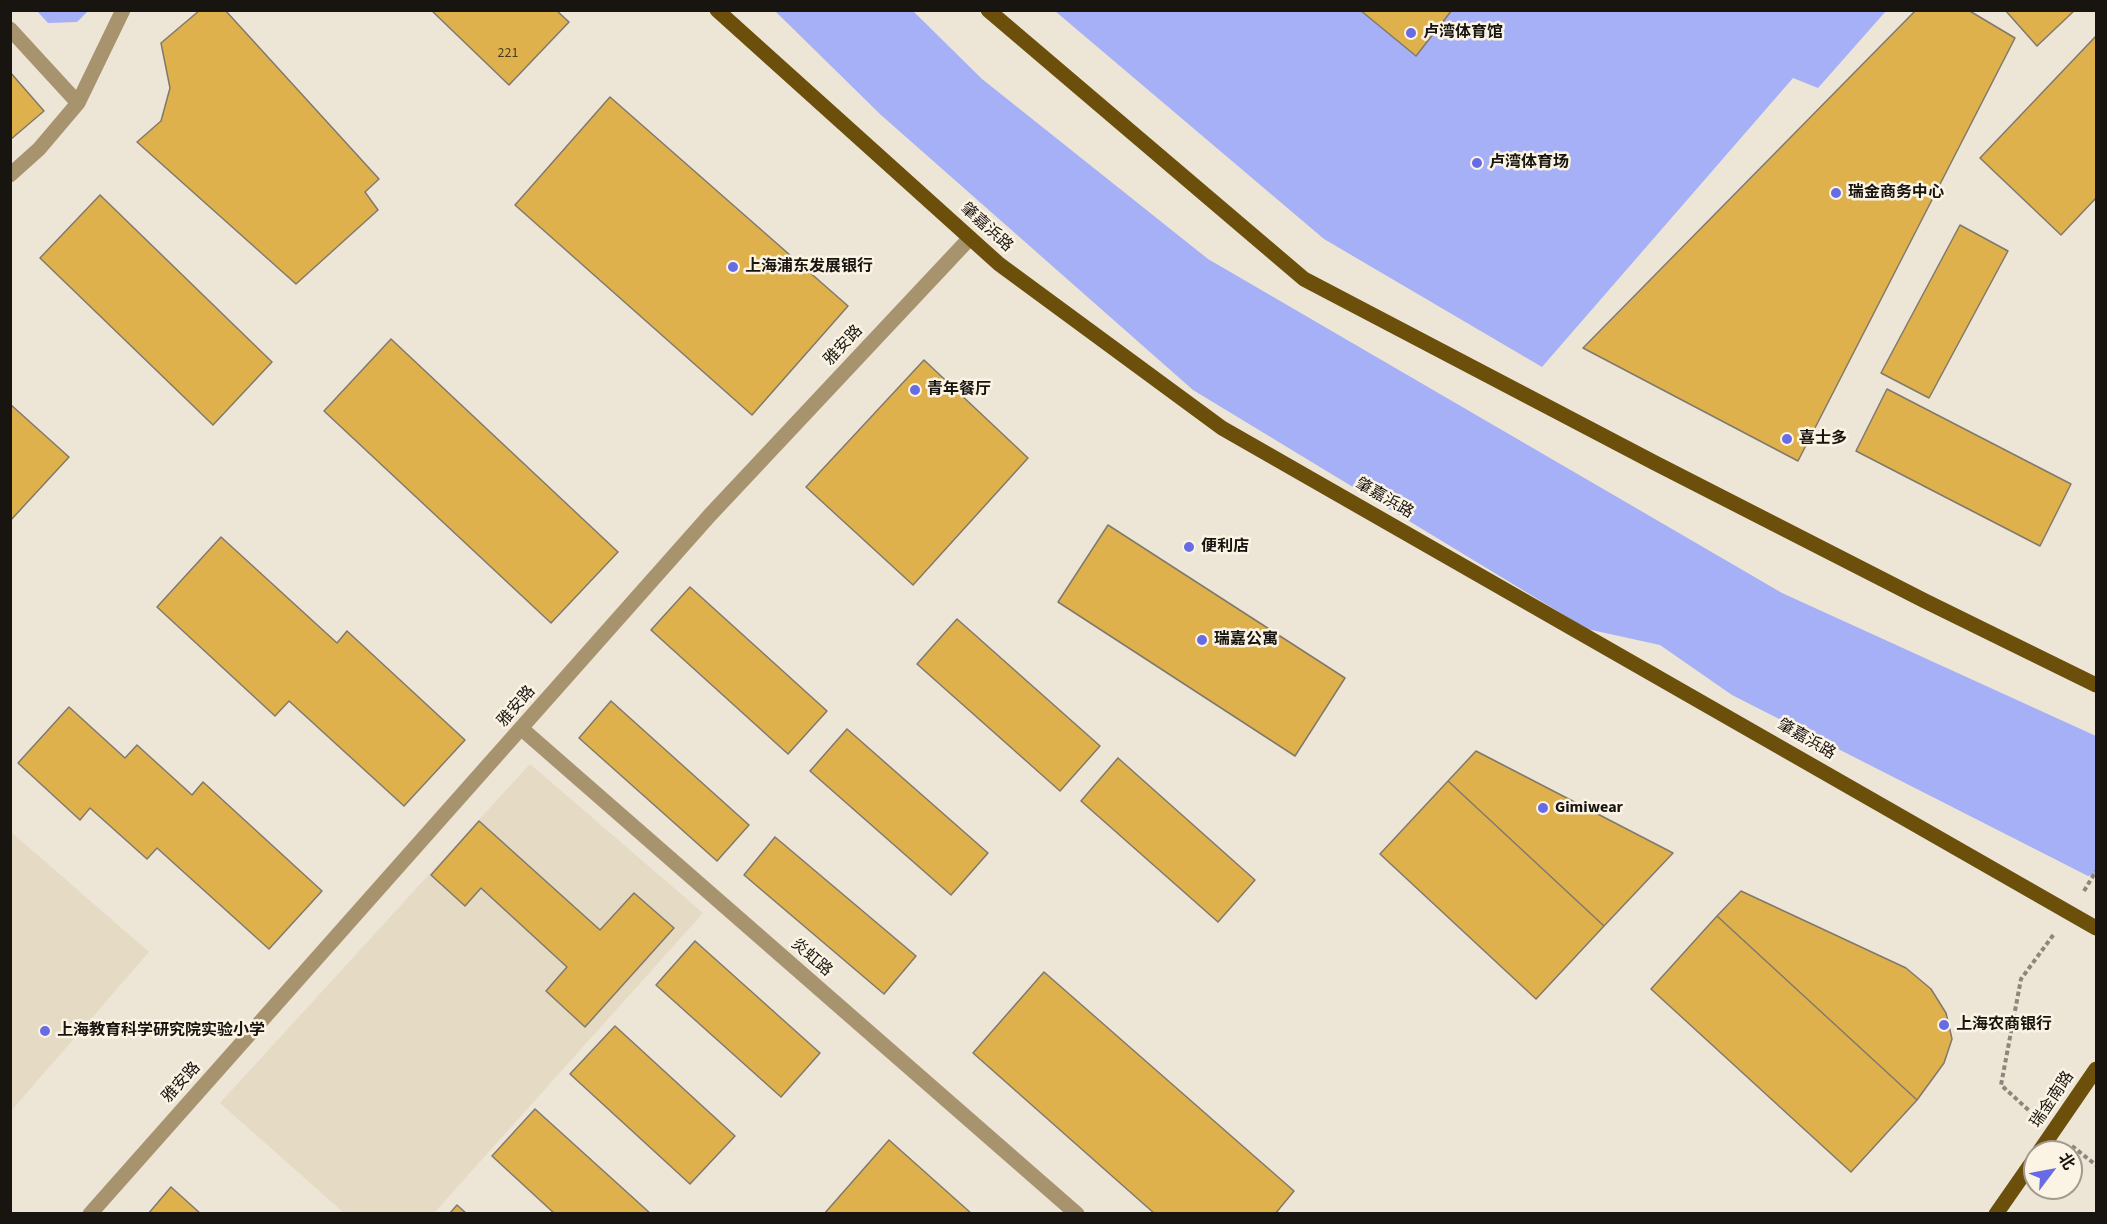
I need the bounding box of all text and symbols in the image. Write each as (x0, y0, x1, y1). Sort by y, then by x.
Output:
place label: 卢湾体育馆 (1423, 23, 1503, 43)
marker: 卢湾体育馆 (1404, 26, 1418, 40)
house number: 221 (498, 46, 518, 62)
place label: 卢湾体育场 (1489, 153, 1569, 173)
marker: 卢湾体育场 (1470, 156, 1484, 170)
place label: 瑞金商务中心 (1848, 183, 1944, 203)
marker: 瑞金商务中心 (1829, 186, 1843, 200)
street label: 肇嘉浜路 (956, 199, 1016, 257)
place label: 上海浦东发展银行 (745, 257, 873, 277)
marker: 上海浦东发展银行 (726, 260, 740, 274)
street label: 雅安路 (821, 322, 867, 370)
place label: 青年餐厅 (927, 380, 991, 400)
marker: 青年餐厅 (908, 383, 922, 397)
place label: 喜士多 (1799, 429, 1847, 449)
marker: 喜士多 (1780, 432, 1794, 446)
street label: 肇嘉浜路 (1351, 475, 1417, 523)
place label: 便利店 (1201, 537, 1249, 557)
marker: 便利店 (1182, 540, 1196, 554)
place label: 瑞嘉公寓 (1214, 630, 1278, 650)
marker: 瑞嘉公寓 (1195, 633, 1209, 647)
street label: 雅安路 (494, 683, 540, 731)
street label: 肇嘉浜路 (1773, 716, 1839, 764)
place label: Gimiwear (1555, 798, 1623, 818)
marker: Gimiwear (1536, 801, 1550, 815)
street label: 炎虹路 (787, 935, 835, 981)
place label: 上海农商银行 (1956, 1015, 2052, 1035)
marker: 上海农商银行 (1937, 1018, 1951, 1032)
place label: 上海教育科学研究院实验小学 (57, 1021, 265, 1041)
marker: 上海教育科学研究院实验小学 (38, 1024, 52, 1038)
street label: 雅安路 (159, 1059, 205, 1107)
street label: 瑞金南路 (2027, 1068, 2079, 1132)
north arrow (2023, 1140, 2083, 1200)
text: 北 (2053, 1149, 2080, 1174)

